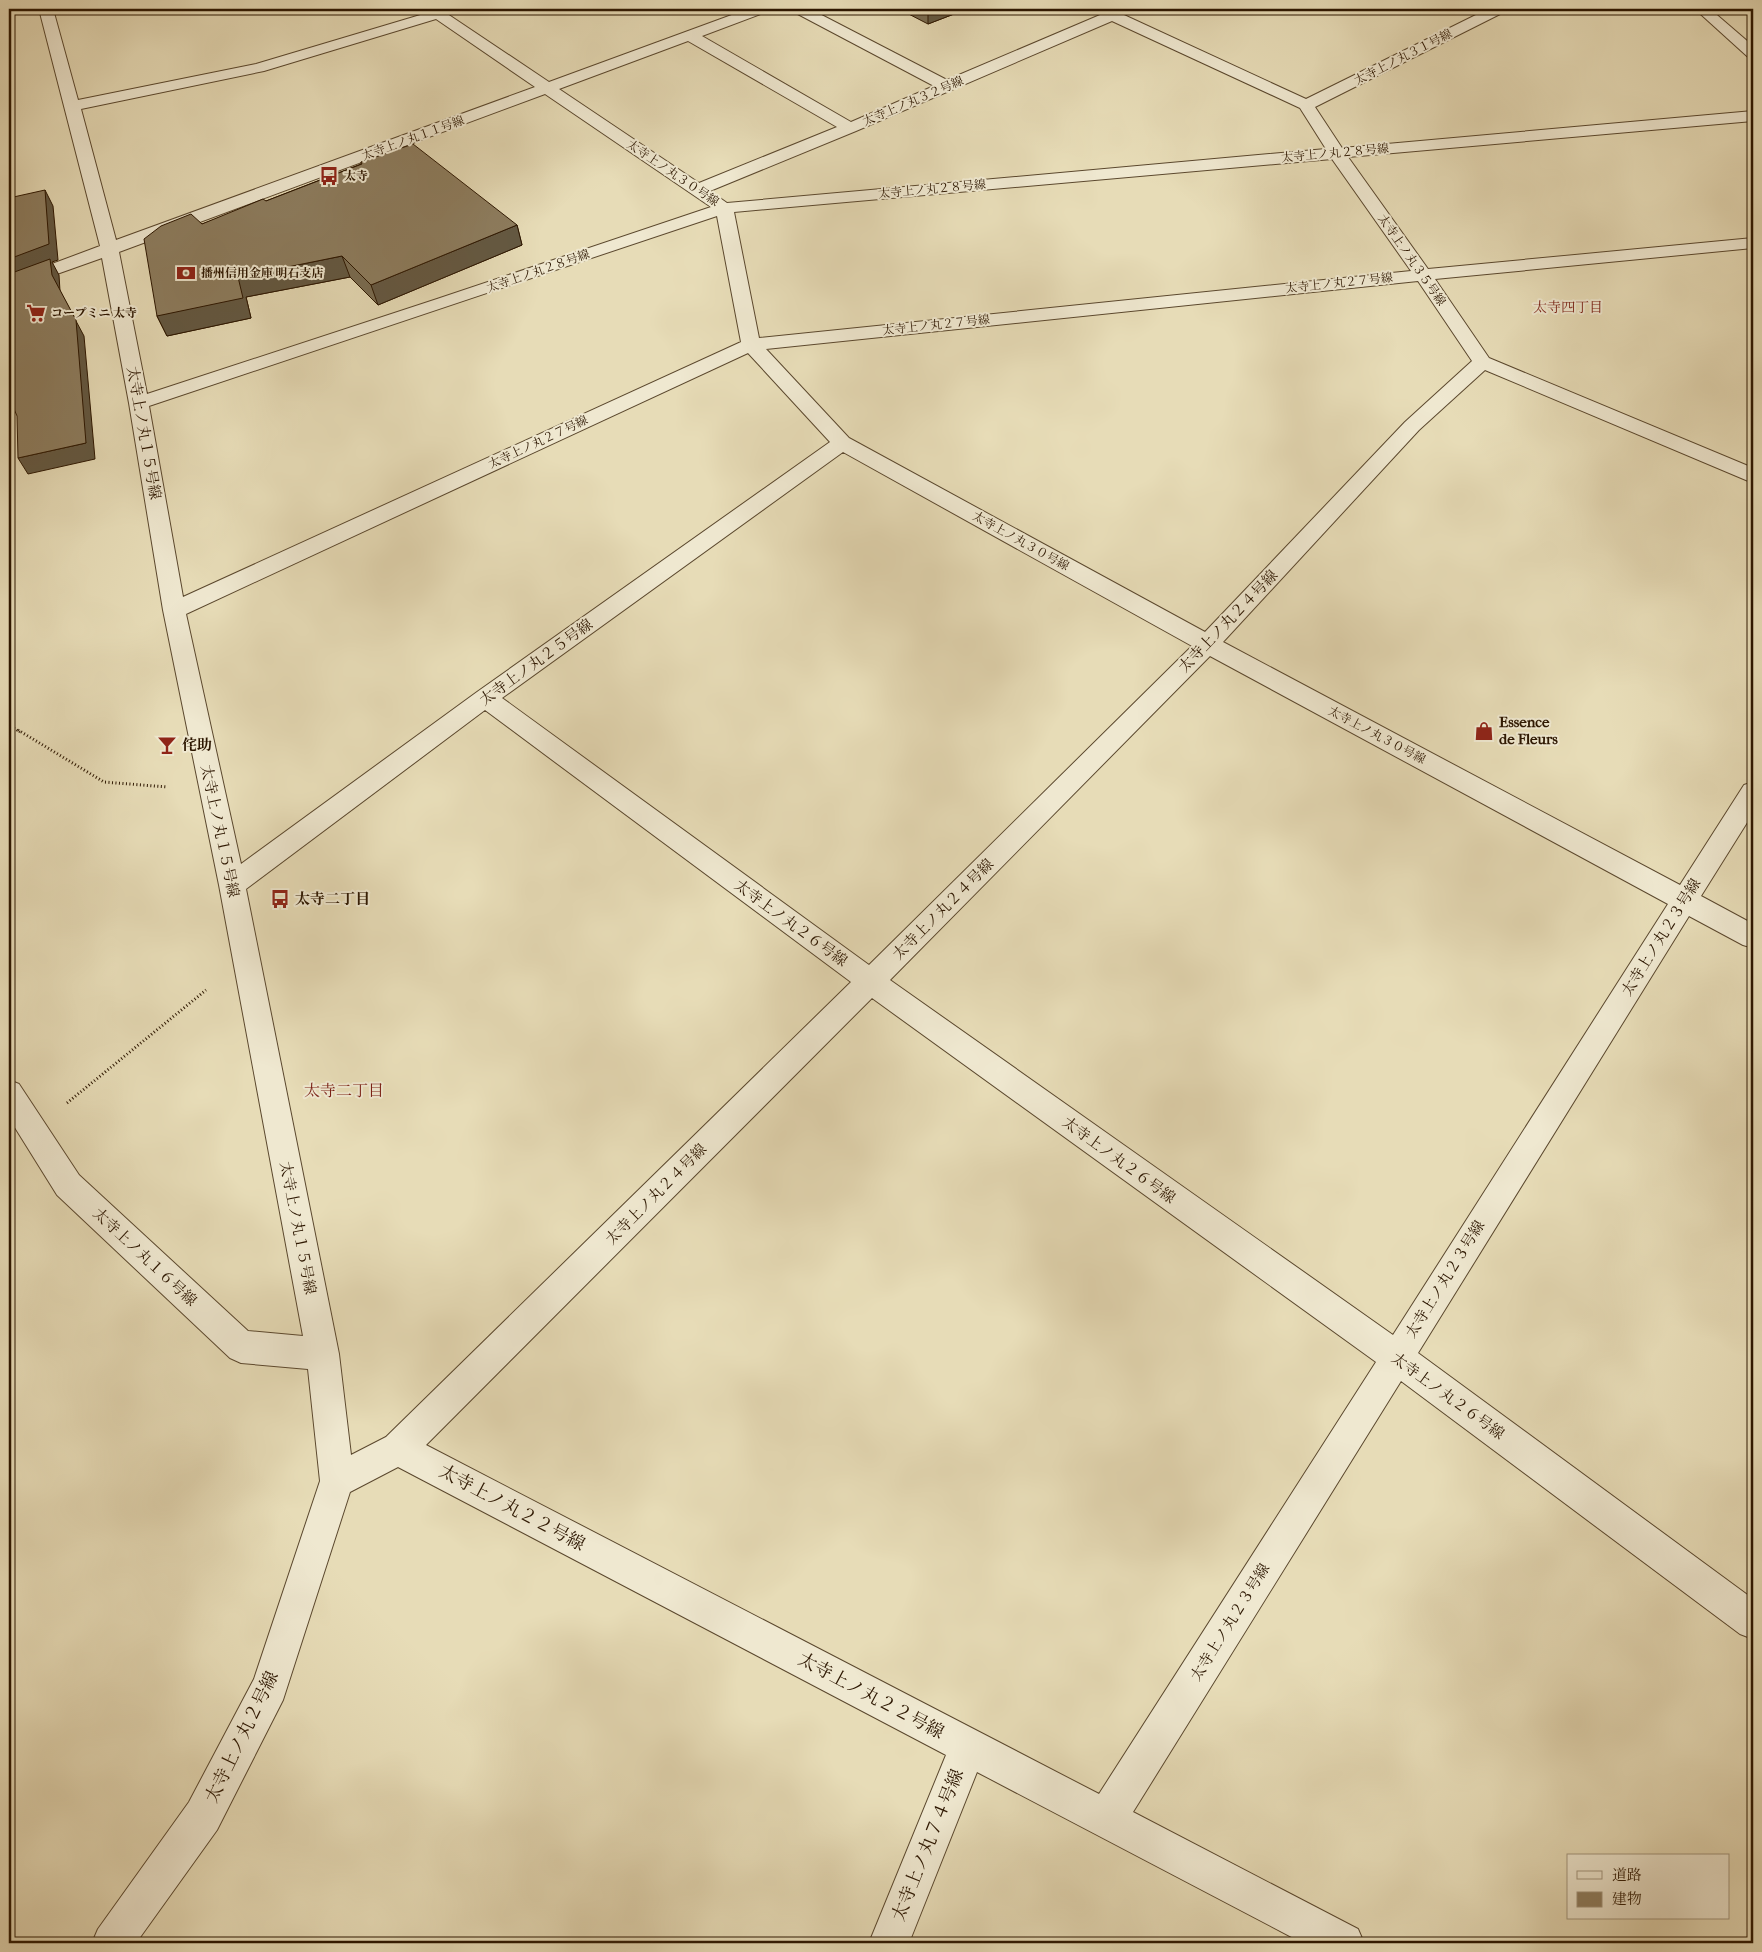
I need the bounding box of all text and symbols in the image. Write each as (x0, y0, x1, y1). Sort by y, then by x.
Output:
street label: 太寺上ノ丸３１号線 (1352, 26, 1454, 88)
street label: 太寺上ノ丸３２号線 (861, 73, 965, 129)
street label: 太寺上ノ丸１１号線 (360, 113, 466, 163)
street label: 太寺上ノ丸３０号線 (624, 137, 722, 209)
street label: 太寺上ノ丸２８号線 (1281, 141, 1389, 165)
bus stop icon: 太寺 (318, 165, 340, 187)
place label: 太寺 (344, 169, 368, 183)
street label: 太寺上ノ丸２８号線 (878, 177, 986, 201)
street label: 太寺上ノ丸３５号線 (1375, 212, 1449, 308)
street label: 太寺上ノ丸２８号線 (485, 247, 591, 295)
bank icon: 播州信用金庫 明石支店 (175, 262, 197, 284)
place label: 播州信用金庫 明石支店 (201, 266, 324, 280)
street label: 太寺上ノ丸２７号線 (1285, 270, 1393, 296)
district label: 太寺四丁目 (1533, 299, 1603, 316)
supermarket icon: コープミニ 太寺 (25, 302, 47, 324)
place label: コープミニ 太寺 (51, 306, 137, 320)
street label: 太寺上ノ丸２７号線 (882, 312, 990, 338)
street label: 太寺上ノ丸１５号線 (123, 365, 165, 501)
street label: 太寺上ノ丸２７号線 (486, 413, 590, 471)
street label: 太寺上ノ丸３０号線 (970, 509, 1072, 573)
street label: 太寺上ノ丸２４号線 (1175, 566, 1281, 676)
street label: 太寺上ノ丸２５号線 (476, 615, 596, 709)
street label: 太寺上ノ丸３０号線 (1326, 703, 1428, 767)
place label: Essence de Fleurs (1499, 713, 1558, 748)
shop icon: Essence de Fleurs (1473, 720, 1495, 742)
bar icon: 侘助 (156, 734, 178, 756)
place label: 侘助 (182, 736, 212, 754)
street label: 太寺上ノ丸１５号線 (197, 763, 243, 899)
street label: 太寺上ノ丸２４号線 (889, 855, 997, 963)
street label: 太寺上ノ丸２３号線 (1618, 875, 1704, 999)
street label: 太寺上ノ丸２６号線 (731, 876, 851, 970)
bus stop icon: 太寺二丁目 (269, 888, 291, 910)
place label: 太寺二丁目 (295, 890, 370, 908)
district label: 太寺二丁目 (304, 1081, 384, 1100)
street label: 太寺上ノ丸２６号線 (1059, 1113, 1179, 1207)
street label: 太寺上ノ丸２４号線 (602, 1140, 710, 1248)
street label: 太寺上ノ丸１５号線 (276, 1160, 320, 1296)
street label: 太寺上ノ丸１６号線 (89, 1204, 201, 1310)
street label: 太寺上ノ丸２３号線 (1402, 1217, 1488, 1341)
street label: 太寺上ノ丸２６号線 (1388, 1349, 1508, 1443)
street label: 太寺上ノ丸２２号線 (436, 1461, 588, 1555)
street label: 太寺上ノ丸２３号線 (1187, 1560, 1273, 1684)
street label: 太寺上ノ丸２２号線 (795, 1649, 947, 1743)
street label: 太寺上ノ丸２号線 (201, 1668, 283, 1806)
street label: 太寺上ノ丸７４号線 (888, 1766, 968, 1924)
legend (1567, 1854, 1730, 1920)
text: 道路 (1612, 1866, 1642, 1884)
text: 建物 (1612, 1890, 1642, 1908)

